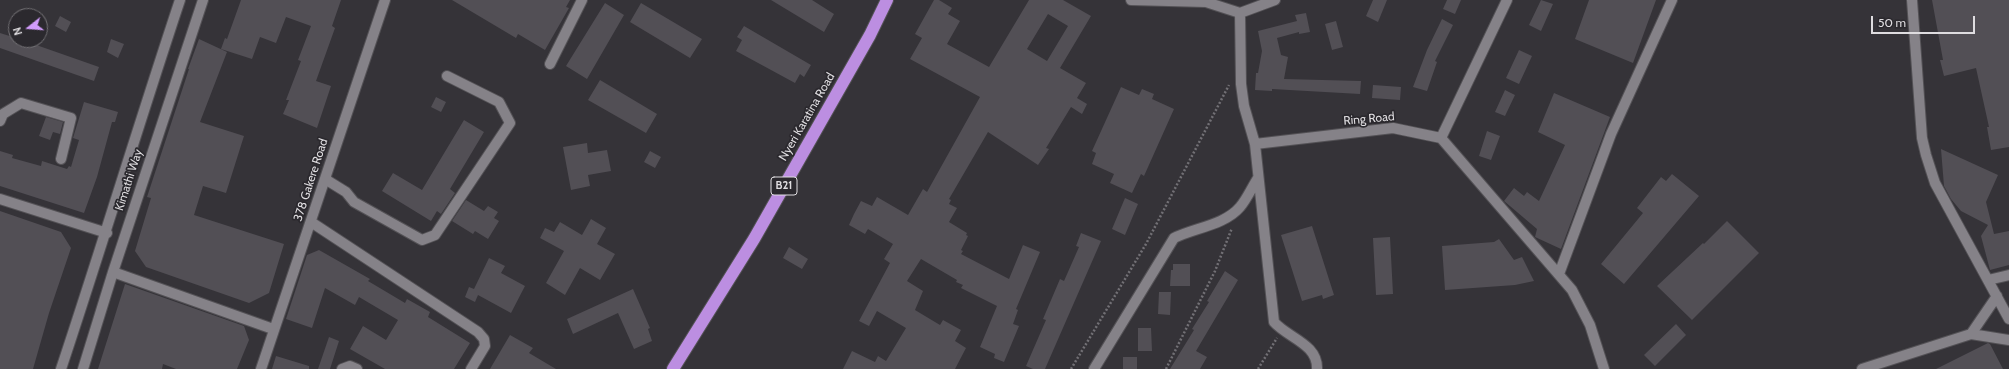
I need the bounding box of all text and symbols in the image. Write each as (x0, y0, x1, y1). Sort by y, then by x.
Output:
north arrow (8, 8, 48, 48)
scale bar (1873, 8, 1977, 34)
text: 50 m (1878, 15, 1906, 30)
text: N (10, 25, 25, 37)
street label: Nyeri Karatina Road (776, 70, 838, 164)
street label: Ring Road (1343, 110, 1395, 128)
street label: 378 Gakere Road (291, 137, 331, 223)
street label: Kimathi Way (112, 147, 146, 213)
road number: B21 (771, 177, 797, 195)

